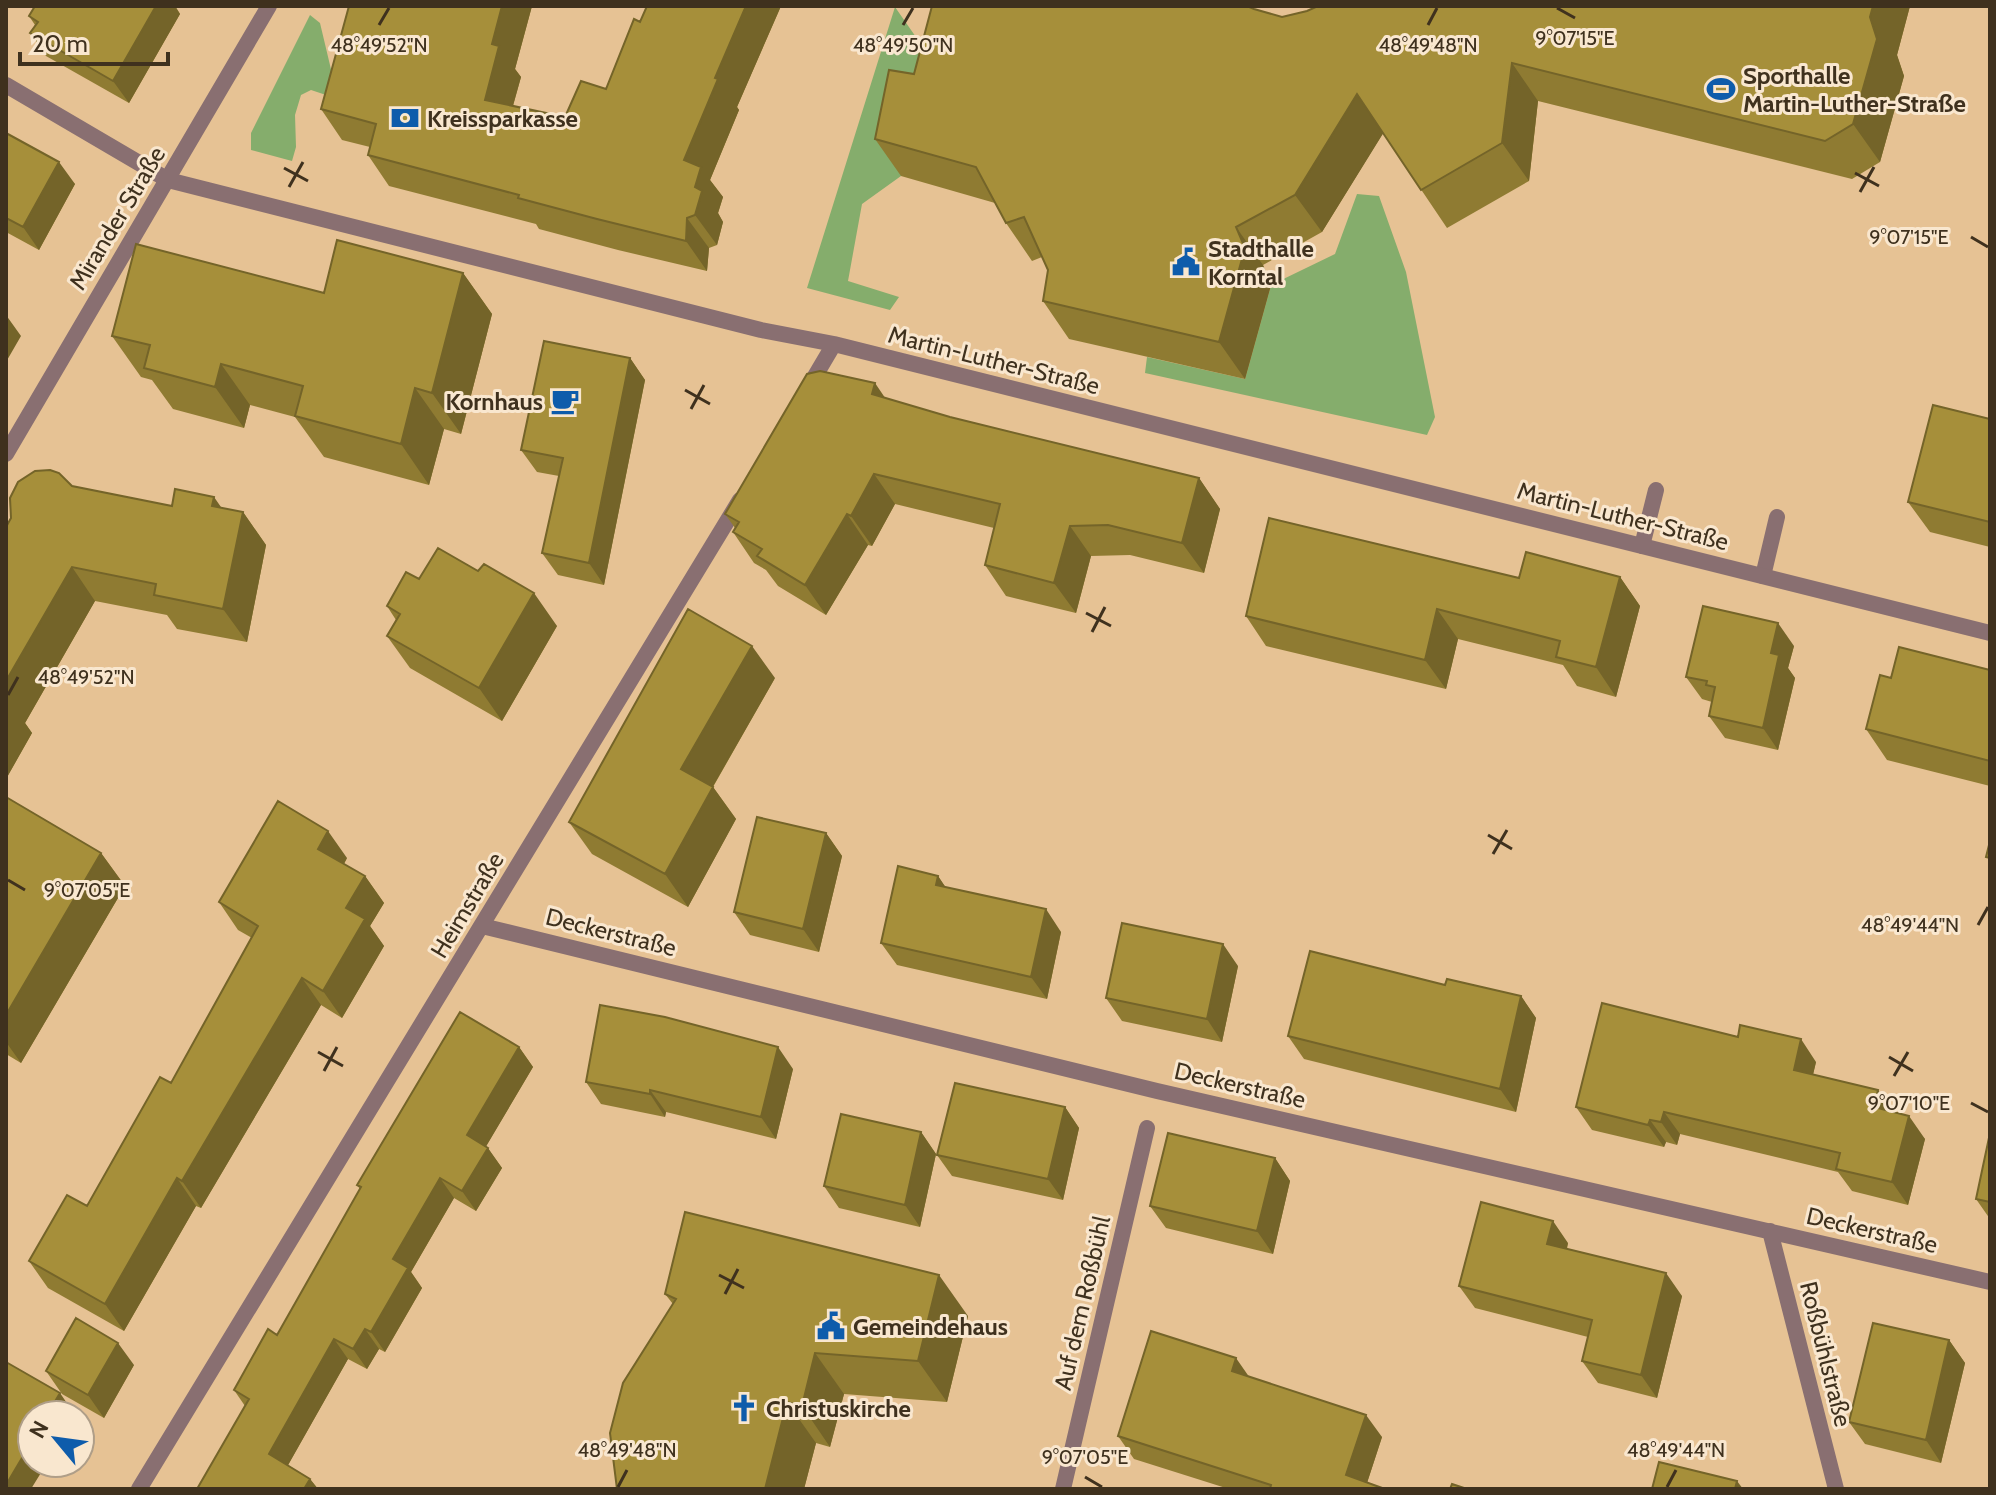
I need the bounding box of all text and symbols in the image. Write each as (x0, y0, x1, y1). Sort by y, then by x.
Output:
scale bar (20, 16, 168, 66)
text: 9°07'15"E (1535, 26, 1615, 50)
text: 20 m (32, 29, 88, 58)
text: 48°49'52"N (330, 33, 428, 57)
text: 48°49'50"N (853, 33, 953, 57)
text: 48°49'48"N (1378, 33, 1478, 57)
place label: Sporthalle Martin-Luther-Straße (1743, 61, 1966, 118)
sports icon: Sporthalle Martin-Luther-Straße (1706, 74, 1736, 104)
bank icon: Kreissparkasse (390, 103, 420, 133)
place label: Kreissparkasse (427, 104, 578, 133)
street label: Mirander Straße (63, 141, 171, 295)
text: 9°07'15"E (1869, 225, 1949, 249)
place label: Stadthalle Korntal (1208, 234, 1314, 291)
public building icon: Stadthalle Korntal (1171, 247, 1201, 277)
street label: Martin-Luther-Straße (885, 320, 1103, 400)
cafe icon: Kornhaus (550, 386, 580, 416)
place label: Kornhaus (445, 387, 543, 416)
street label: Martin-Luther-Straße (1514, 476, 1732, 556)
text: 48°49'52"N (37, 665, 135, 689)
street label: Heimstraße (424, 847, 510, 963)
text: 9°07'05"E (44, 878, 130, 902)
street label: Deckerstraße (543, 902, 679, 962)
text: 48°49'44"N (1861, 913, 1959, 937)
street label: Deckerstraße (1172, 1056, 1308, 1114)
text: 9°07'10"E (1868, 1091, 1950, 1115)
street label: Deckerstraße (1804, 1201, 1940, 1259)
street label: Auf dem Roßbühl (1048, 1213, 1116, 1393)
street label: Roßbühlstraße (1794, 1278, 1858, 1430)
public building icon: Gemeindehaus (816, 1311, 846, 1341)
place label: Gemeindehaus (853, 1312, 1008, 1341)
church icon: Christuskirche (729, 1393, 759, 1423)
place label: Christuskirche (766, 1394, 911, 1423)
north arrow (16, 1399, 96, 1479)
text: N (23, 1416, 55, 1443)
text: 48°49'48"N (577, 1438, 677, 1462)
text: 48°49'44"N (1627, 1438, 1725, 1462)
text: 9°07'05"E (1042, 1445, 1128, 1469)

